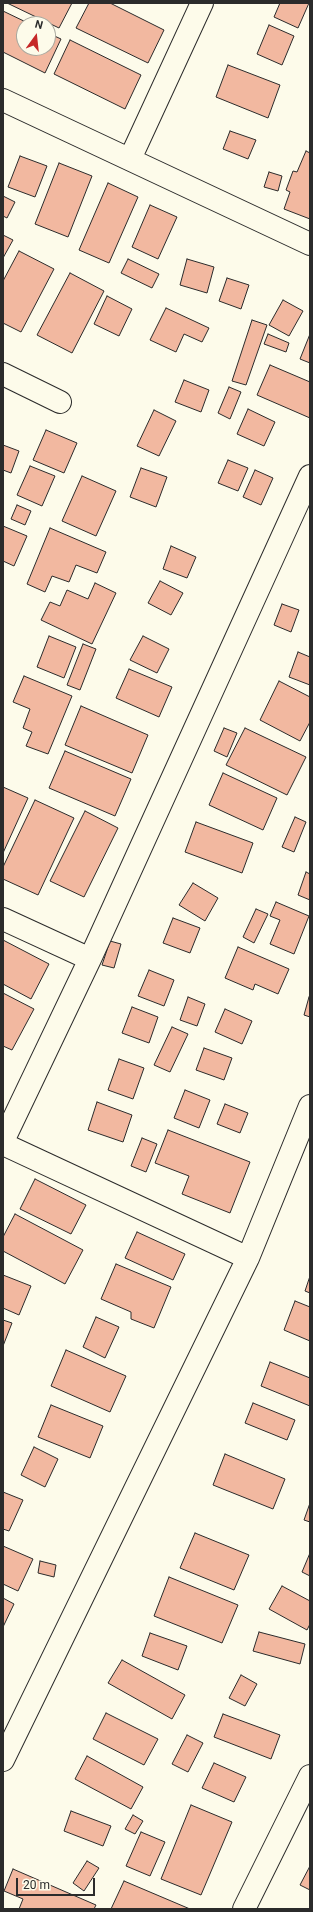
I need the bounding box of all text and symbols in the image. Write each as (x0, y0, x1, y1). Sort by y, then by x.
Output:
north arrow (16, 16, 56, 56)
text: N (34, 18, 44, 32)
scale bar (18, 1870, 97, 1896)
text: 20 m (23, 1878, 50, 1892)

